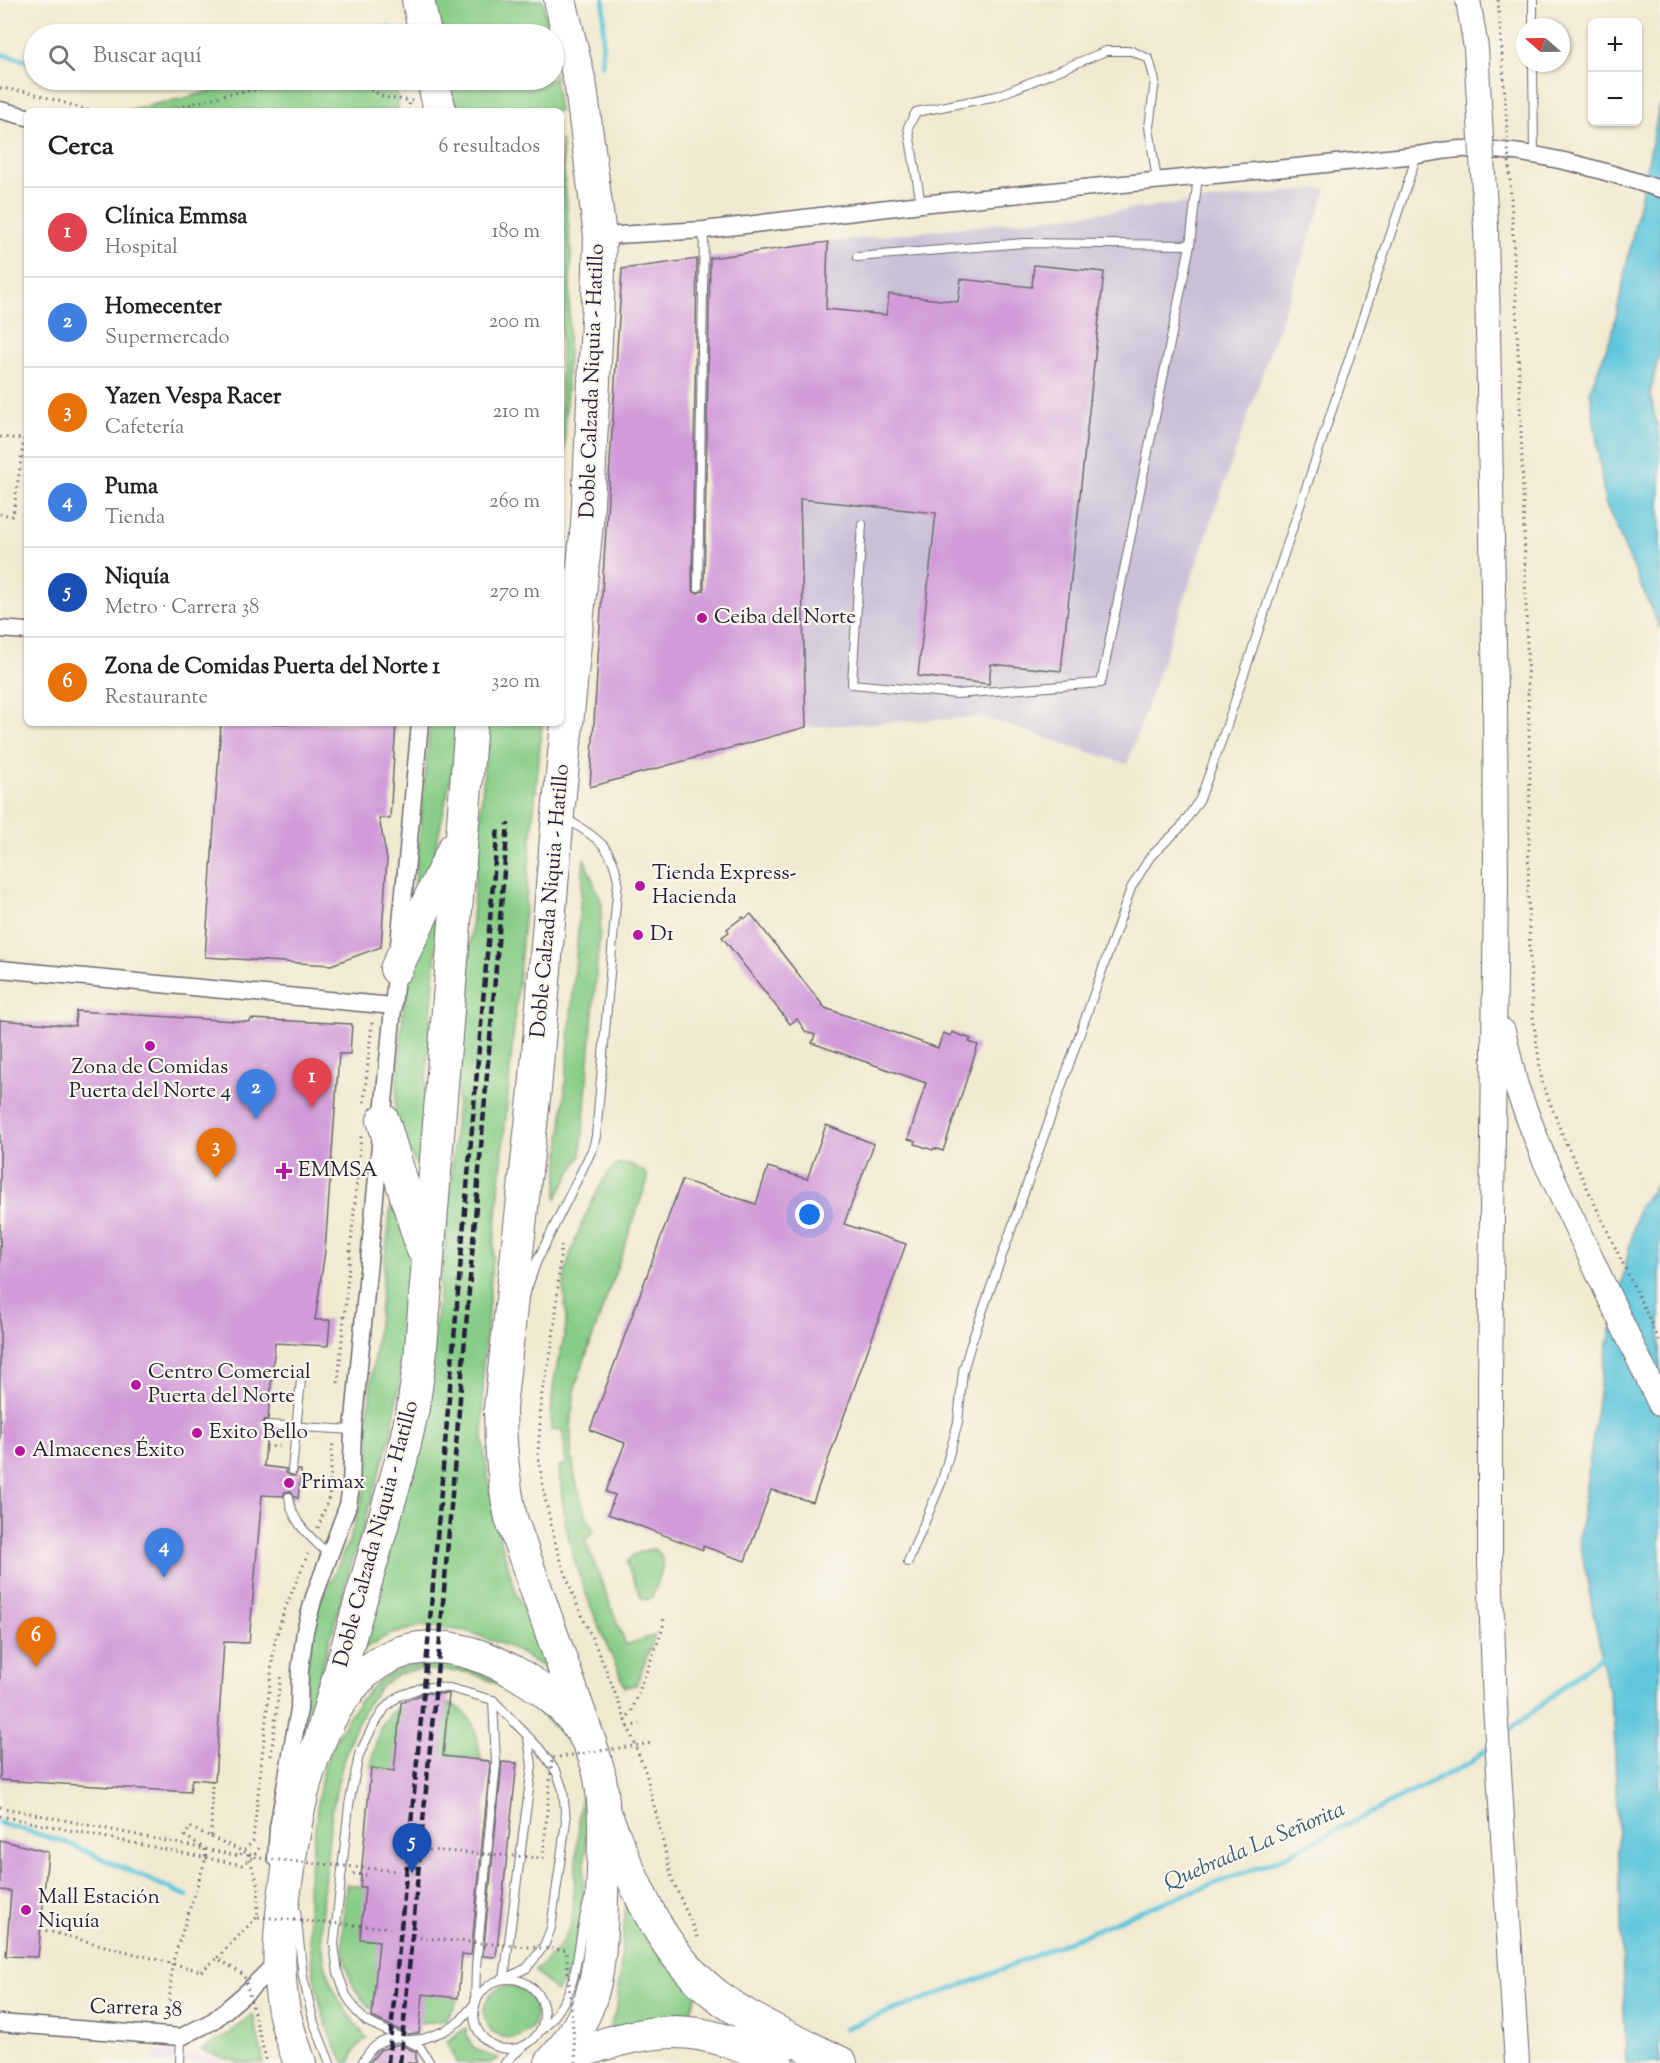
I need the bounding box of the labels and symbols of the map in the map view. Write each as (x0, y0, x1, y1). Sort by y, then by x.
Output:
north arrow (1516, 18, 1570, 72)
street label: Doble Calzada Niquia - Hatillo (573, 243, 613, 519)
place label: Ceiba del Norte (714, 603, 856, 633)
marker: Ceiba del Norte (695, 611, 709, 625)
street label: Doble Calzada Niquia - Hatillo (524, 763, 578, 1039)
place label: Tienda Express- Hacienda (652, 859, 797, 913)
marker: Tienda Express- Hacienda (633, 879, 647, 893)
place label: D1 (650, 920, 674, 950)
marker: D1 (631, 928, 645, 942)
marker: Zona de Comidas Puerta del Norte 4 (143, 1039, 157, 1053)
place label: Zona de Comidas Puerta del Norte 4 (69, 1053, 231, 1107)
pin: 1 (292, 1058, 332, 1108)
pin: 2 (236, 1070, 276, 1119)
pin: 3 (196, 1128, 236, 1178)
place label: EMMSA (298, 1156, 378, 1186)
marker: EMMSA (275, 1162, 293, 1180)
your location (795, 1200, 824, 1229)
place label: Centro Comercial Puerta del Norte (148, 1358, 311, 1412)
marker: Centro Comercial Puerta del Norte (129, 1378, 143, 1392)
street label: Doble Calzada Niquia - Hatillo (327, 1397, 427, 1671)
place label: Exito Bello (209, 1418, 308, 1448)
marker: Exito Bello (190, 1426, 204, 1440)
place label: Almacenes Éxito (32, 1436, 184, 1466)
marker: Almacenes Éxito (13, 1444, 27, 1458)
place label: Primax (301, 1468, 365, 1498)
marker: Primax (282, 1476, 296, 1490)
pin: 4 (144, 1528, 184, 1578)
pin: 6 (16, 1618, 56, 1667)
water label: Quebrada La Señorita (1160, 1794, 1350, 1900)
pin: 5 (392, 1824, 432, 1873)
place label: Mall Estación Niquía (38, 1883, 160, 1937)
marker: Mall Estación Niquía (19, 1903, 33, 1917)
street label: Carrera 38 (89, 1992, 183, 2026)

